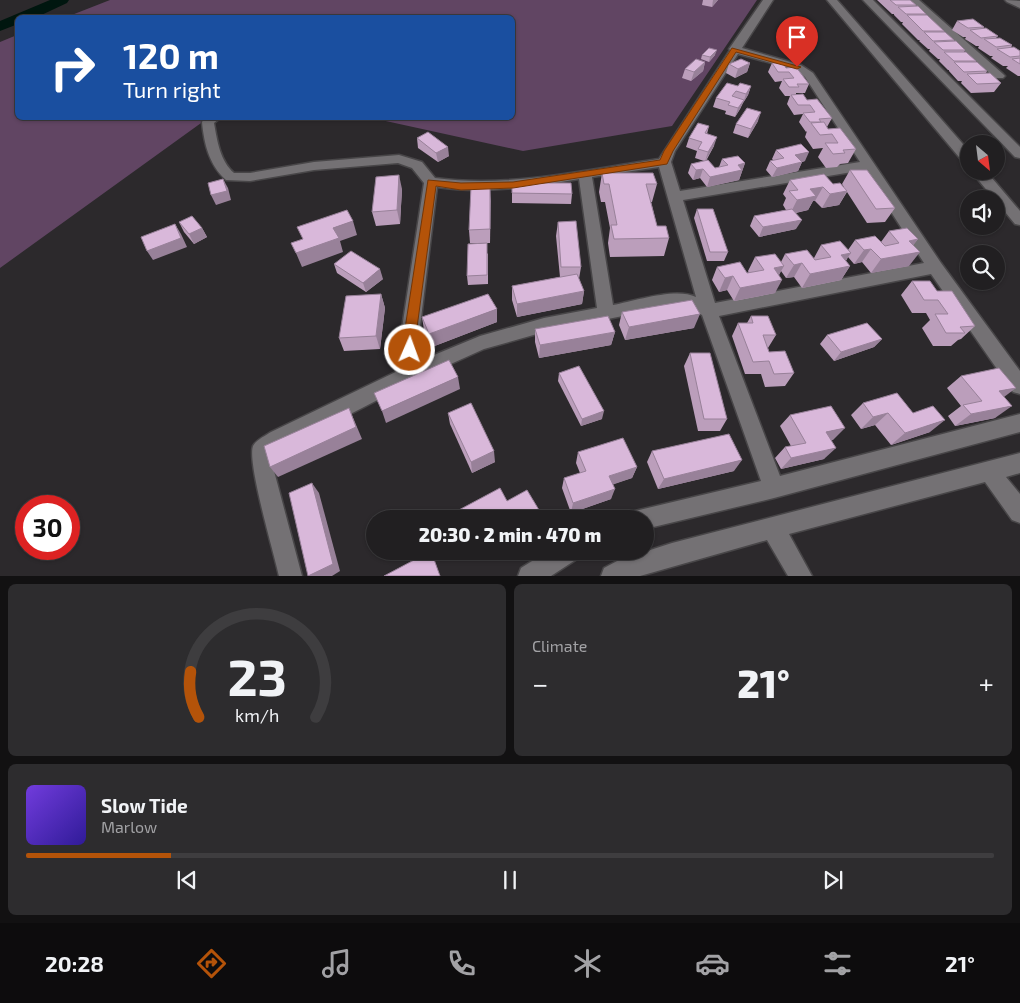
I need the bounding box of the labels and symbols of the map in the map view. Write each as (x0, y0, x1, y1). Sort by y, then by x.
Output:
pin (776, 16, 818, 67)
north arrow (960, 135, 1005, 180)
position arrow (383, 323, 435, 375)
speed limit sign: 30 (15, 495, 80, 560)

